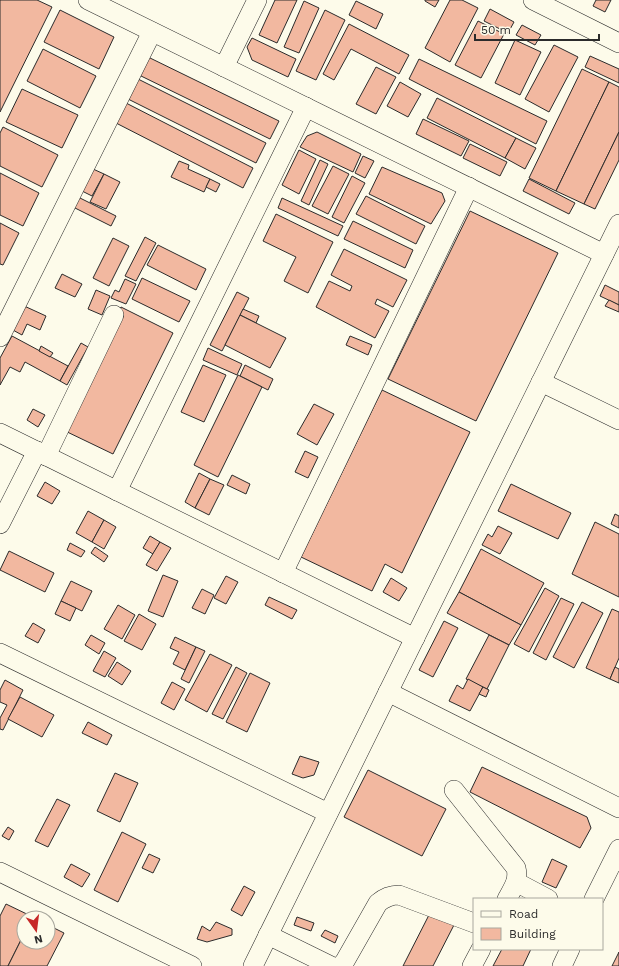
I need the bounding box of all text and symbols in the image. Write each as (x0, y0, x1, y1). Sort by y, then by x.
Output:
scale bar (475, 16, 599, 42)
text: 50 m (481, 23, 511, 37)
legend (473, 898, 603, 950)
text: Road (509, 907, 538, 921)
north arrow (16, 910, 56, 950)
text: Building (509, 927, 556, 941)
text: N (33, 932, 44, 947)

